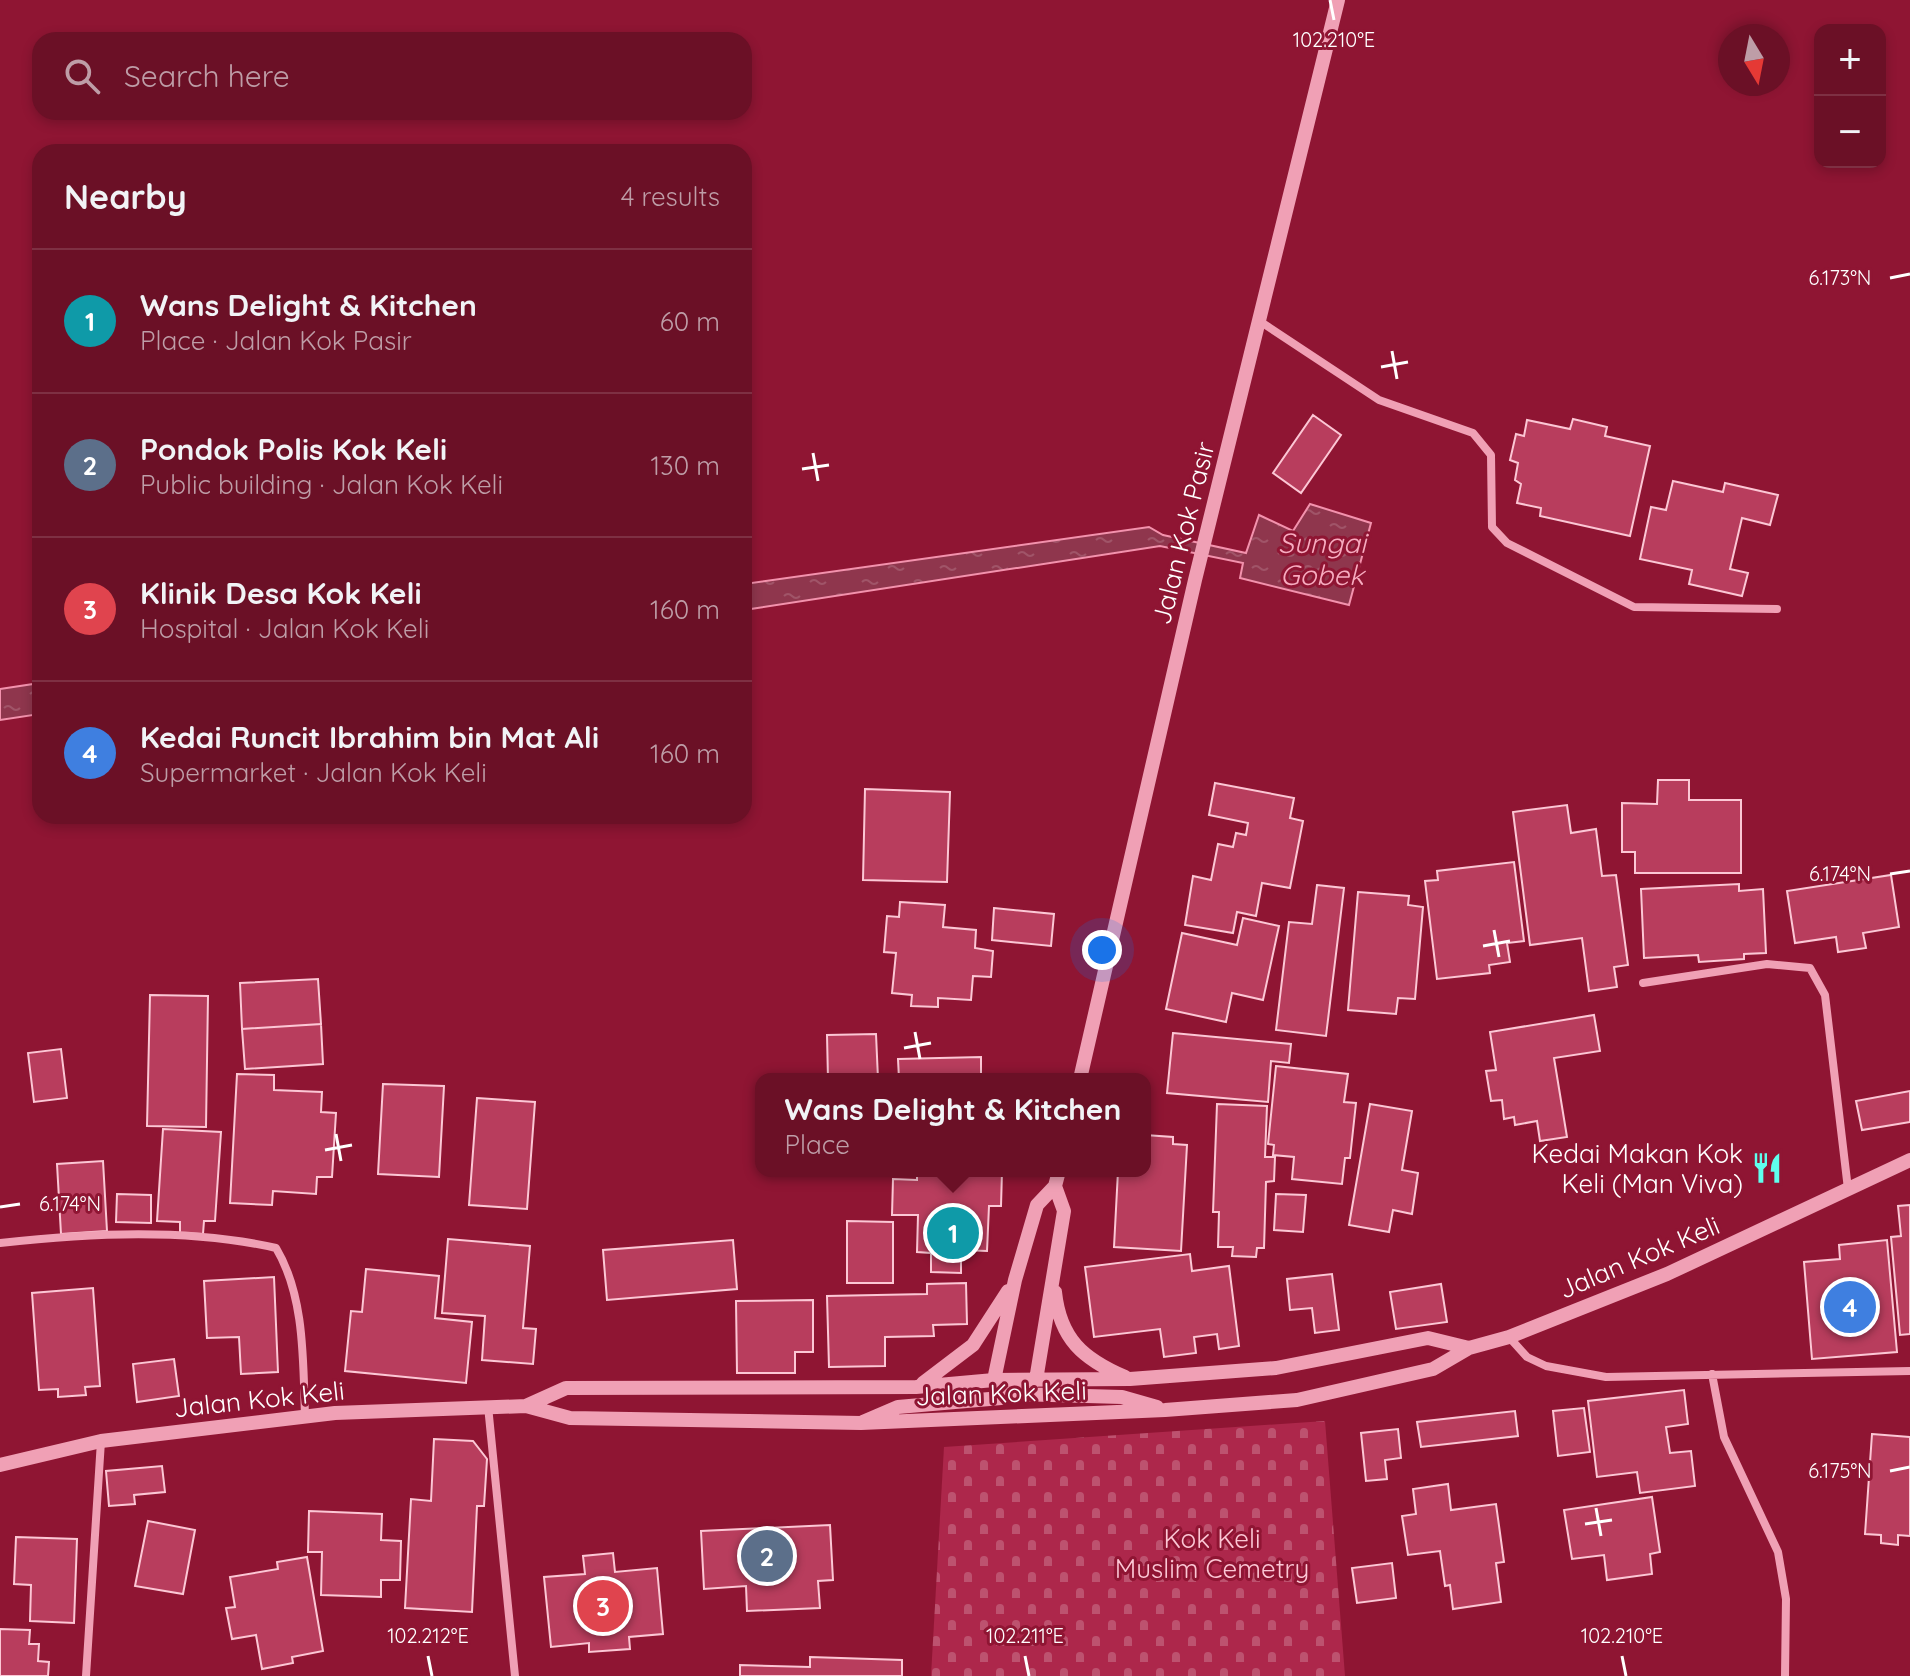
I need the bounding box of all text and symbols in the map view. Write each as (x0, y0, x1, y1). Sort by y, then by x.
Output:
north arrow (1718, 24, 1790, 96)
map controls (1814, 24, 1886, 168)
button: + (1814, 24, 1886, 96)
text: 102.210°E (1293, 27, 1375, 52)
search box (32, 32, 752, 120)
icon: search (60, 54, 104, 98)
text: Search here (124, 57, 290, 95)
button: − (1814, 96, 1886, 168)
text: Nearby (64, 175, 187, 218)
text: 4 results (621, 180, 720, 213)
text: 6.173°N (1809, 265, 1871, 290)
text: Wans Delight & Kitchen (140, 286, 477, 324)
text: 1 (85, 305, 95, 338)
text: 60 m (660, 305, 720, 338)
text: Place · Jalan Kok Pasir (140, 324, 412, 357)
text: Pondok Polis Kok Keli (140, 430, 447, 468)
street label: Jalan Kok Pasir (1144, 438, 1222, 628)
text: 2 (83, 449, 97, 482)
text: 130 m (650, 449, 720, 482)
text: Public building · Jalan Kok Keli (140, 468, 503, 501)
water label: Sungai Gobek (1278, 525, 1369, 592)
text: Klinik Desa Kok Keli (140, 574, 422, 612)
text: 3 (83, 593, 97, 626)
text: 160 m (650, 593, 720, 626)
text: Hospital · Jalan Kok Keli (140, 612, 429, 645)
text: Kedai Runcit Ibrahim bin Mat Ali (140, 718, 599, 756)
text: 4 (82, 737, 98, 770)
text: 160 m (650, 737, 720, 770)
text: Supermarket · Jalan Kok Keli (140, 756, 487, 789)
text: 6.174°N (1809, 861, 1871, 886)
your location (1082, 930, 1122, 970)
popup (755, 1073, 1151, 1177)
text: Wans Delight & Kitchen (785, 1090, 1121, 1128)
text: Place (785, 1128, 850, 1161)
place label: Kedai Makan Kok Keli (Man Viva) (1532, 1137, 1743, 1200)
restaurant icon: Kedai Makan Kok Keli (Man Viva) (1750, 1151, 1784, 1185)
text: 6.174°N (39, 1191, 101, 1216)
pin: 1 (927, 1203, 979, 1263)
street label: Jalan Kok Keli (1554, 1208, 1724, 1306)
pin: 4 (1824, 1277, 1876, 1337)
street label: Jalan Kok Keli (172, 1374, 346, 1424)
street label: Jalan Kok Keli (915, 1374, 1087, 1412)
text: 6.175°N (1808, 1458, 1872, 1483)
park label: Kok Keli Muslim Cemetry (1115, 1522, 1309, 1585)
pin: 2 (741, 1526, 793, 1586)
pin: 3 (577, 1576, 629, 1636)
text: 102.212°E (387, 1623, 469, 1648)
text: 102.211°E (986, 1623, 1064, 1648)
text: 102.210°E (1581, 1623, 1663, 1648)

